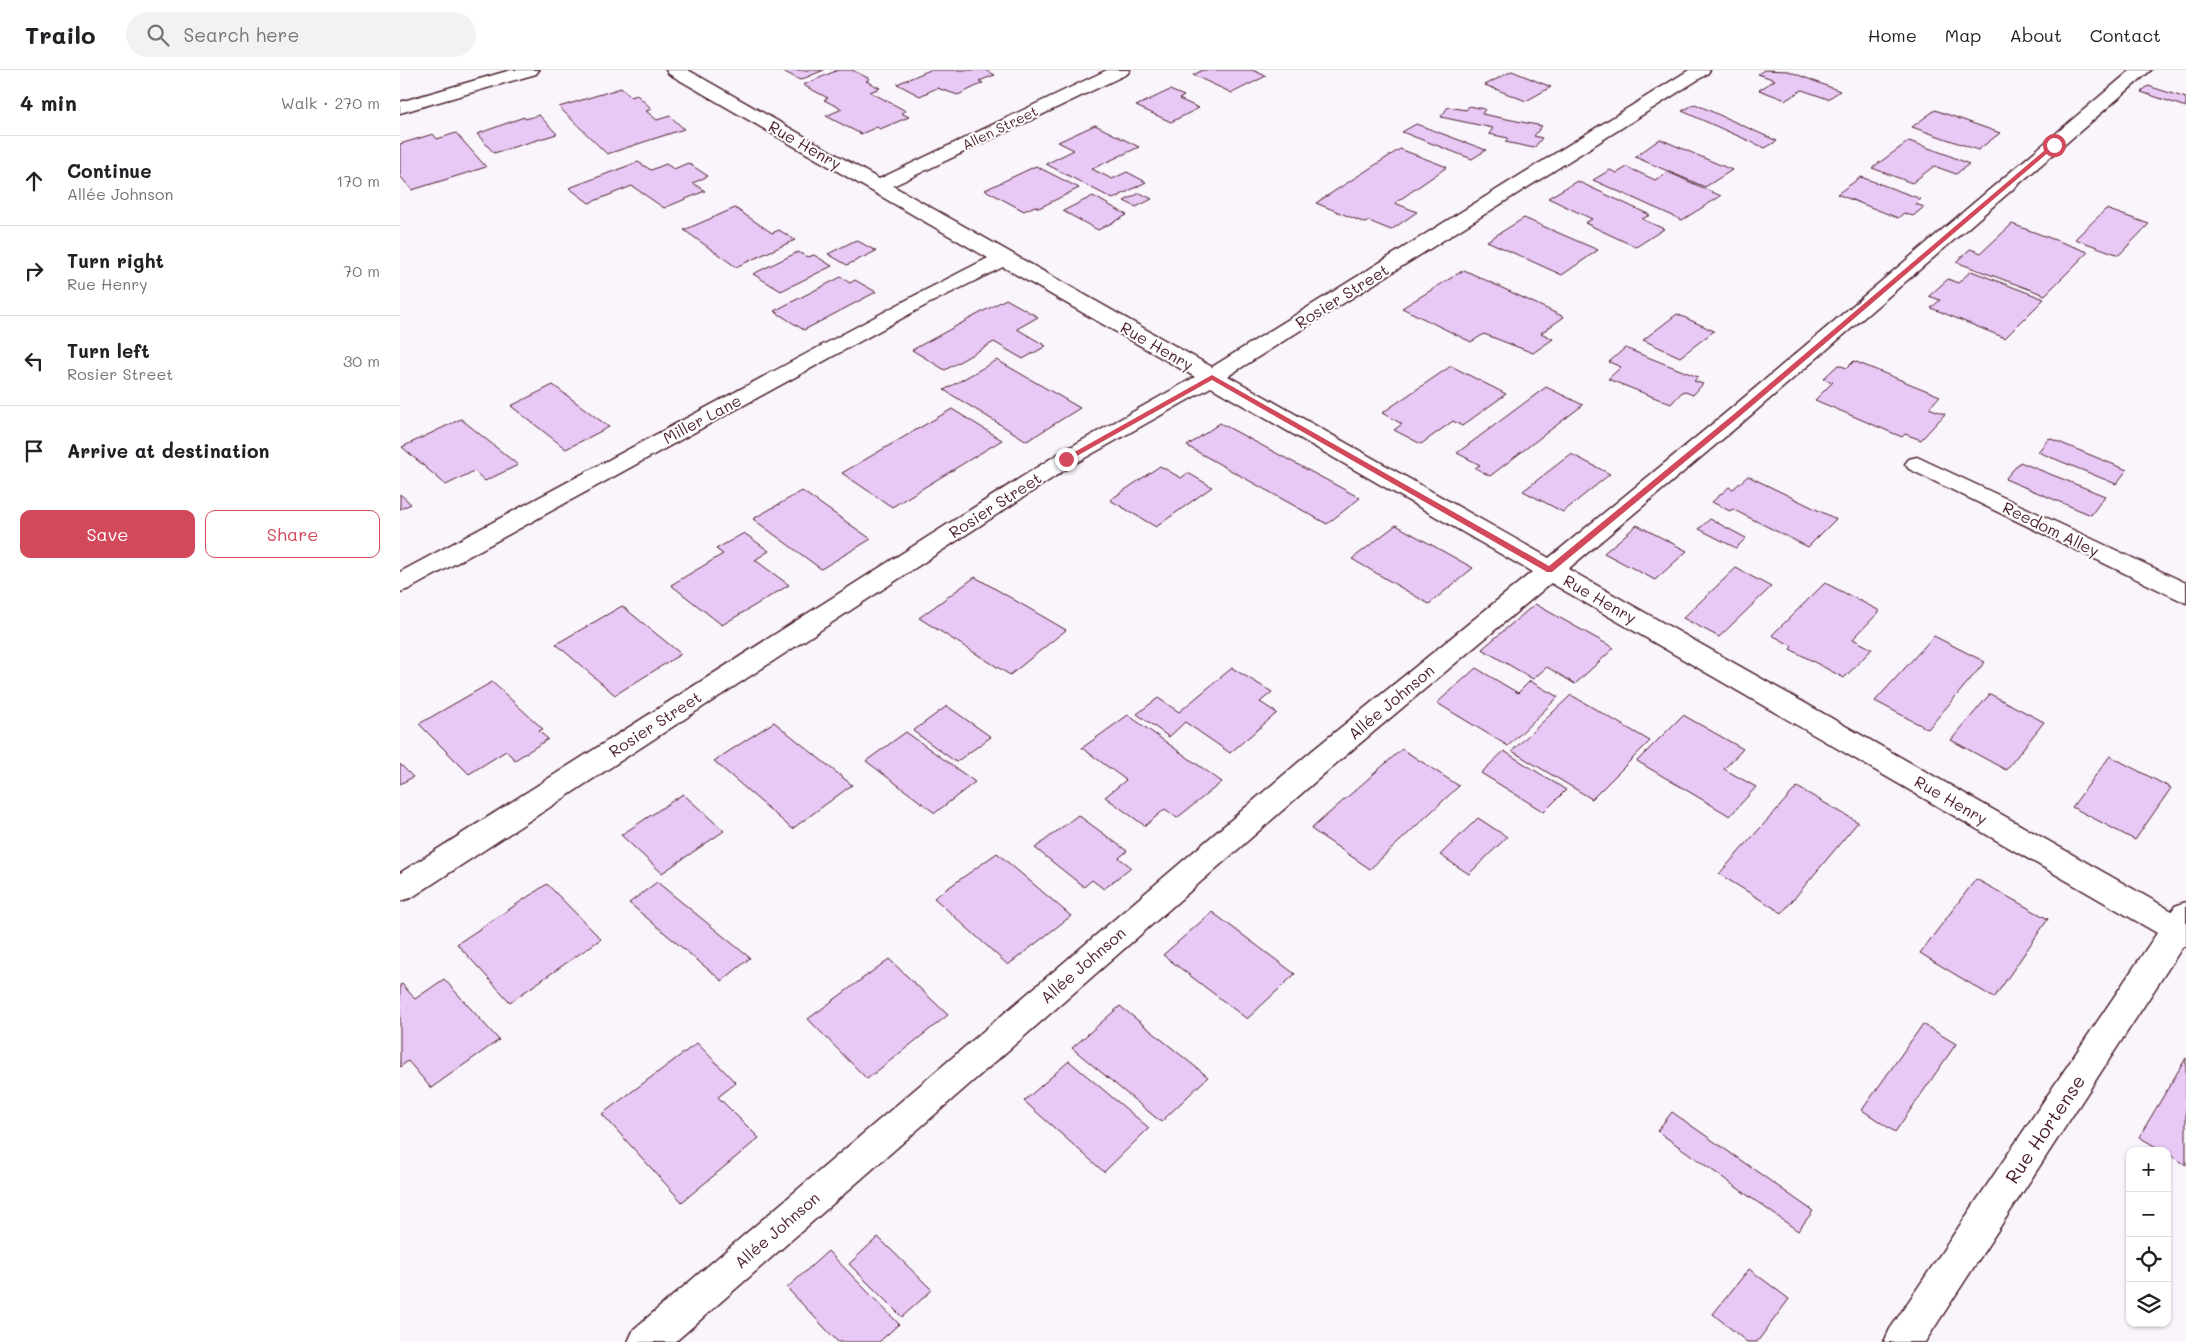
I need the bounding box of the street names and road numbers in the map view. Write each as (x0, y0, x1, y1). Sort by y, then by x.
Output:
street label: Allen Street (959, 101, 1041, 154)
street label: Rue Henry (765, 115, 845, 174)
street label: Rosier Street (1291, 258, 1392, 333)
street label: Rue Henry (1117, 316, 1197, 375)
street label: Miller Lane (659, 389, 745, 448)
street label: Rosier Street (944, 467, 1045, 542)
street label: Reedom Alley (1999, 496, 2103, 561)
street label: Rue Henry (1560, 569, 1640, 628)
street label: Allée Johnson (1343, 659, 1438, 744)
street label: Rosier Street (604, 686, 705, 761)
street label: Rue Henry (1911, 770, 1991, 829)
street label: Allée Johnson (1036, 922, 1130, 1007)
street label: Rue Hortense (1999, 1069, 2090, 1188)
street label: Allée Johnson (730, 1187, 824, 1272)

